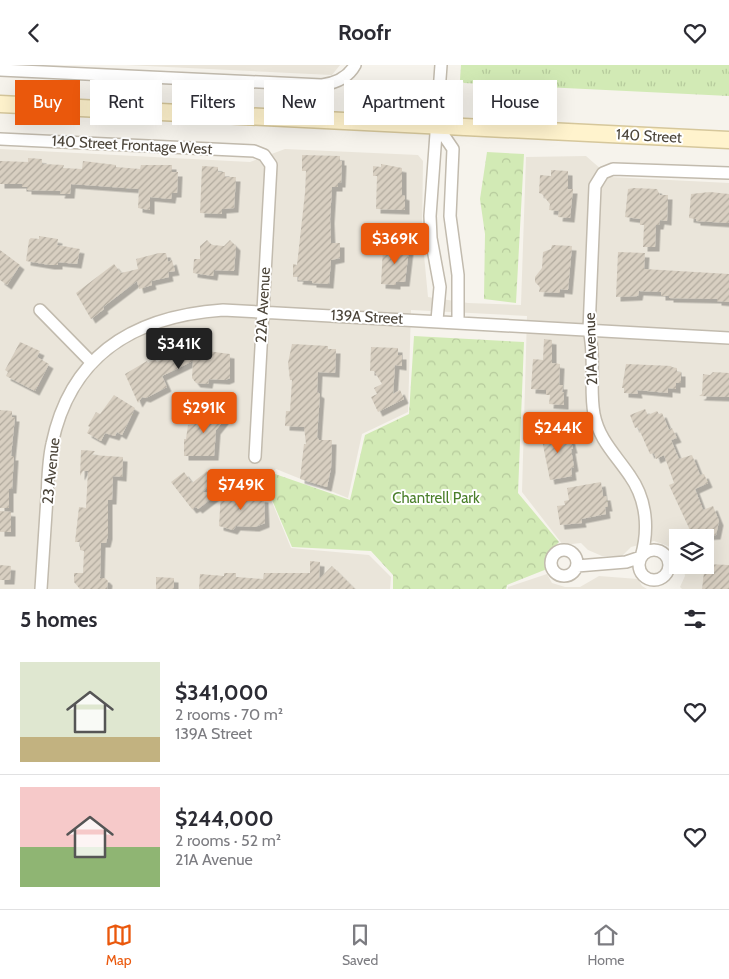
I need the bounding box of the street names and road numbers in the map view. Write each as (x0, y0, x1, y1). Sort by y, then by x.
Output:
street label: 140 Street (616, 125, 682, 147)
street label: 140 Street Frontage West (51, 132, 213, 158)
street label: 22A Avenue (252, 266, 274, 343)
street label: 139A Street (330, 306, 404, 328)
street label: 21A Avenue (581, 312, 601, 386)
street label: 23 Avenue (39, 436, 63, 505)

